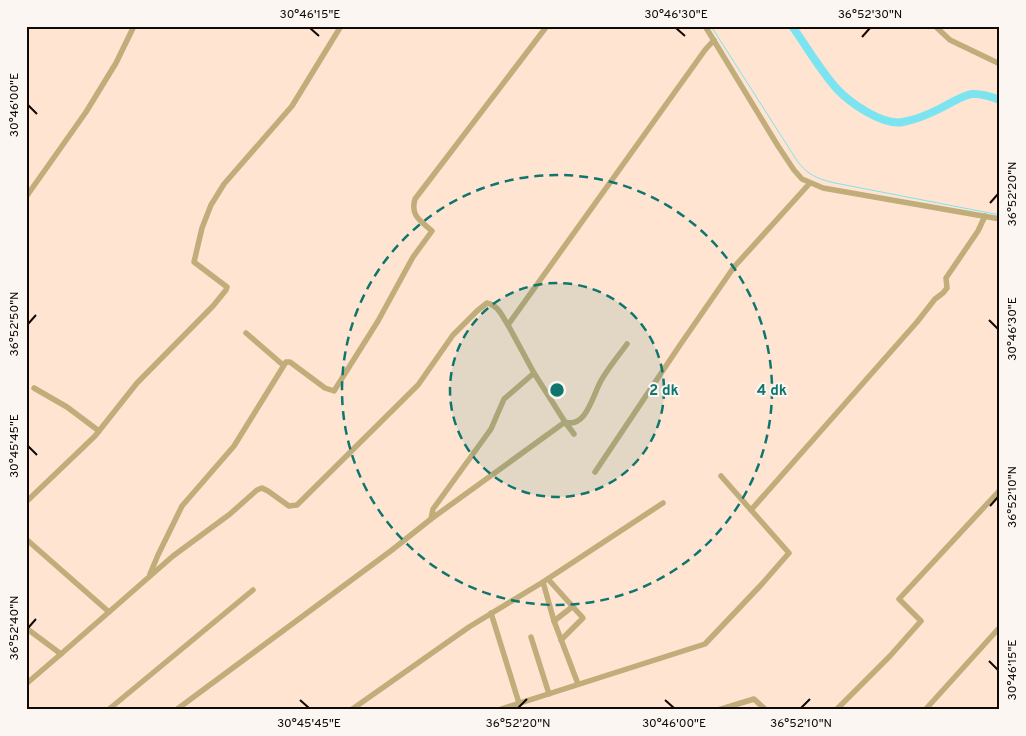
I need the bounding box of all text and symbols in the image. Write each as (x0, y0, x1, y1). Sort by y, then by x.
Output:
text: 30°46'15"E (280, 7, 340, 23)
text: 30°46'30"E (644, 7, 708, 23)
text: 36°52'30"N (838, 7, 902, 23)
text: 30°46'00"E (7, 73, 23, 137)
text: 36°52'20"N (1005, 162, 1021, 226)
text: 36°52'50"N (7, 291, 23, 357)
text: 30°46'30"E (1005, 297, 1021, 361)
centre of rings (548, 381, 566, 399)
text: 2 dk (649, 382, 679, 401)
text: 4 dk (757, 382, 787, 401)
text: 30°45'45"E (7, 414, 23, 478)
text: 36°52'10"N (1005, 466, 1021, 528)
text: 36°52'40"N (7, 595, 23, 661)
text: 30°46'15"E (1005, 640, 1021, 700)
text: 30°45'45"E (277, 716, 341, 732)
text: 36°52'20"N (486, 716, 550, 732)
text: 30°46'00"E (642, 716, 706, 732)
text: 36°52'10"N (770, 716, 832, 732)

